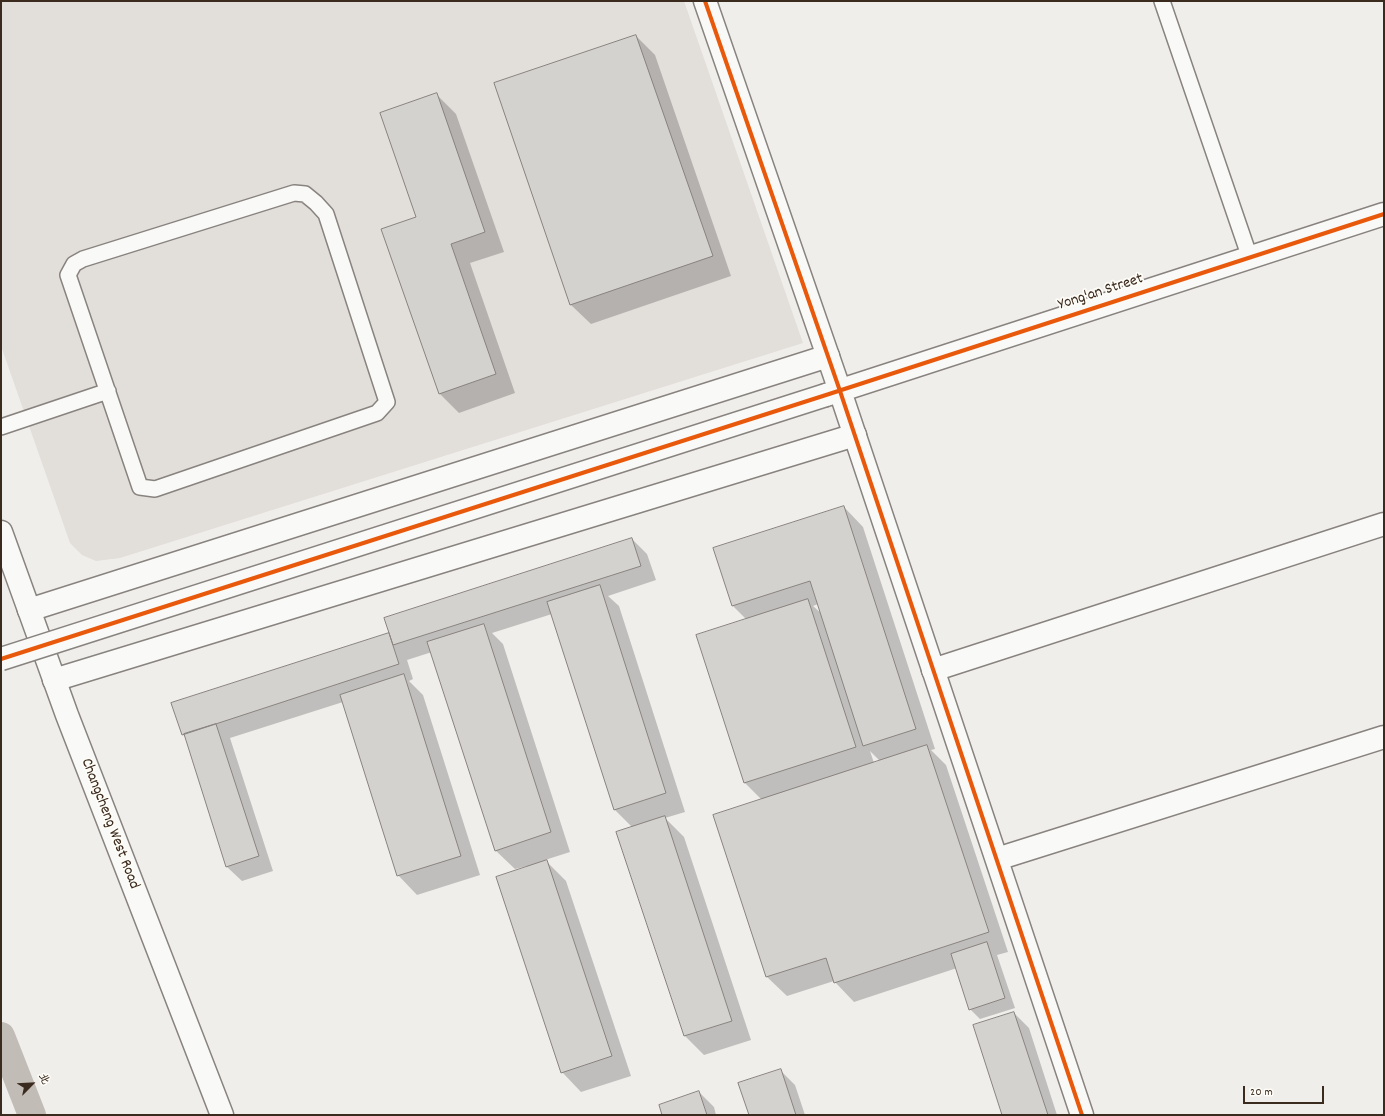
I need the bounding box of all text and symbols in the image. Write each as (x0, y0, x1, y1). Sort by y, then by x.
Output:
street label: Yong'an Street (1056, 270, 1146, 316)
street label: Changcheng West Road (75, 756, 143, 892)
north arrow (12, 1064, 52, 1104)
text: 北 (33, 1071, 53, 1087)
scale bar (1245, 1078, 1326, 1104)
text: 20 m (1250, 1084, 1273, 1101)

